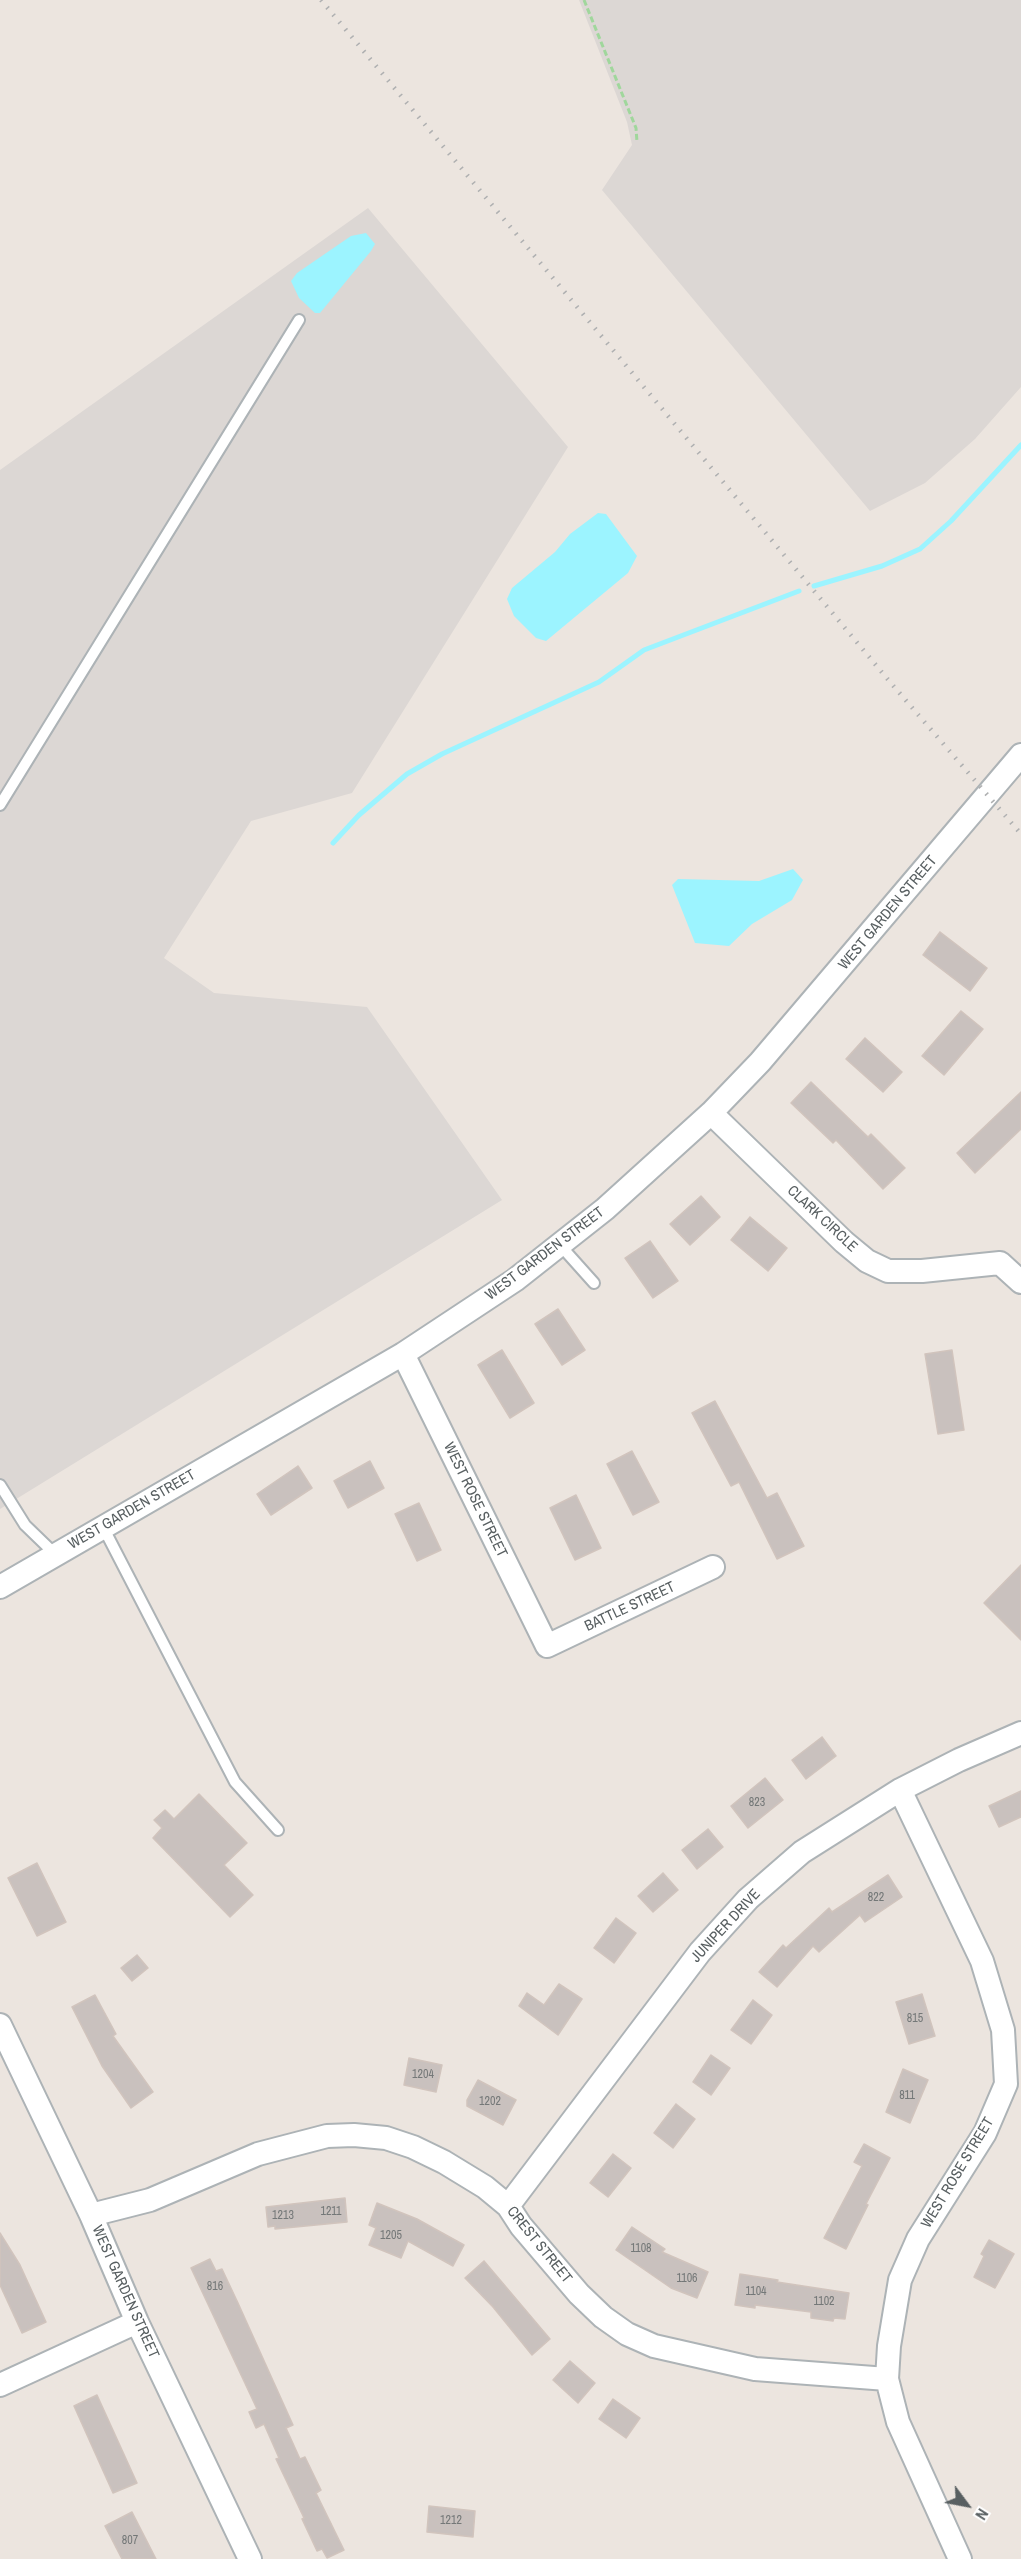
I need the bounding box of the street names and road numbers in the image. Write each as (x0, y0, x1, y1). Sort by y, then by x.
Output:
street label: WEST GARDEN STREET (835, 852, 941, 974)
street label: CLARK CIRCLE (783, 1182, 861, 1256)
street label: WEST GARDEN STREET (482, 1204, 608, 1304)
street label: WEST ROSE STREET (439, 1440, 511, 1560)
street label: WEST GARDEN STREET (65, 1466, 199, 1554)
street label: BATTLE STREET (582, 1578, 678, 1636)
street label: JUNIPER DRIVE (687, 1886, 765, 1966)
street label: WEST ROSE STREET (918, 2114, 998, 2232)
street label: CREST STREET (503, 2203, 575, 2287)
street label: WEST GARDEN STREET (88, 2223, 162, 2361)

